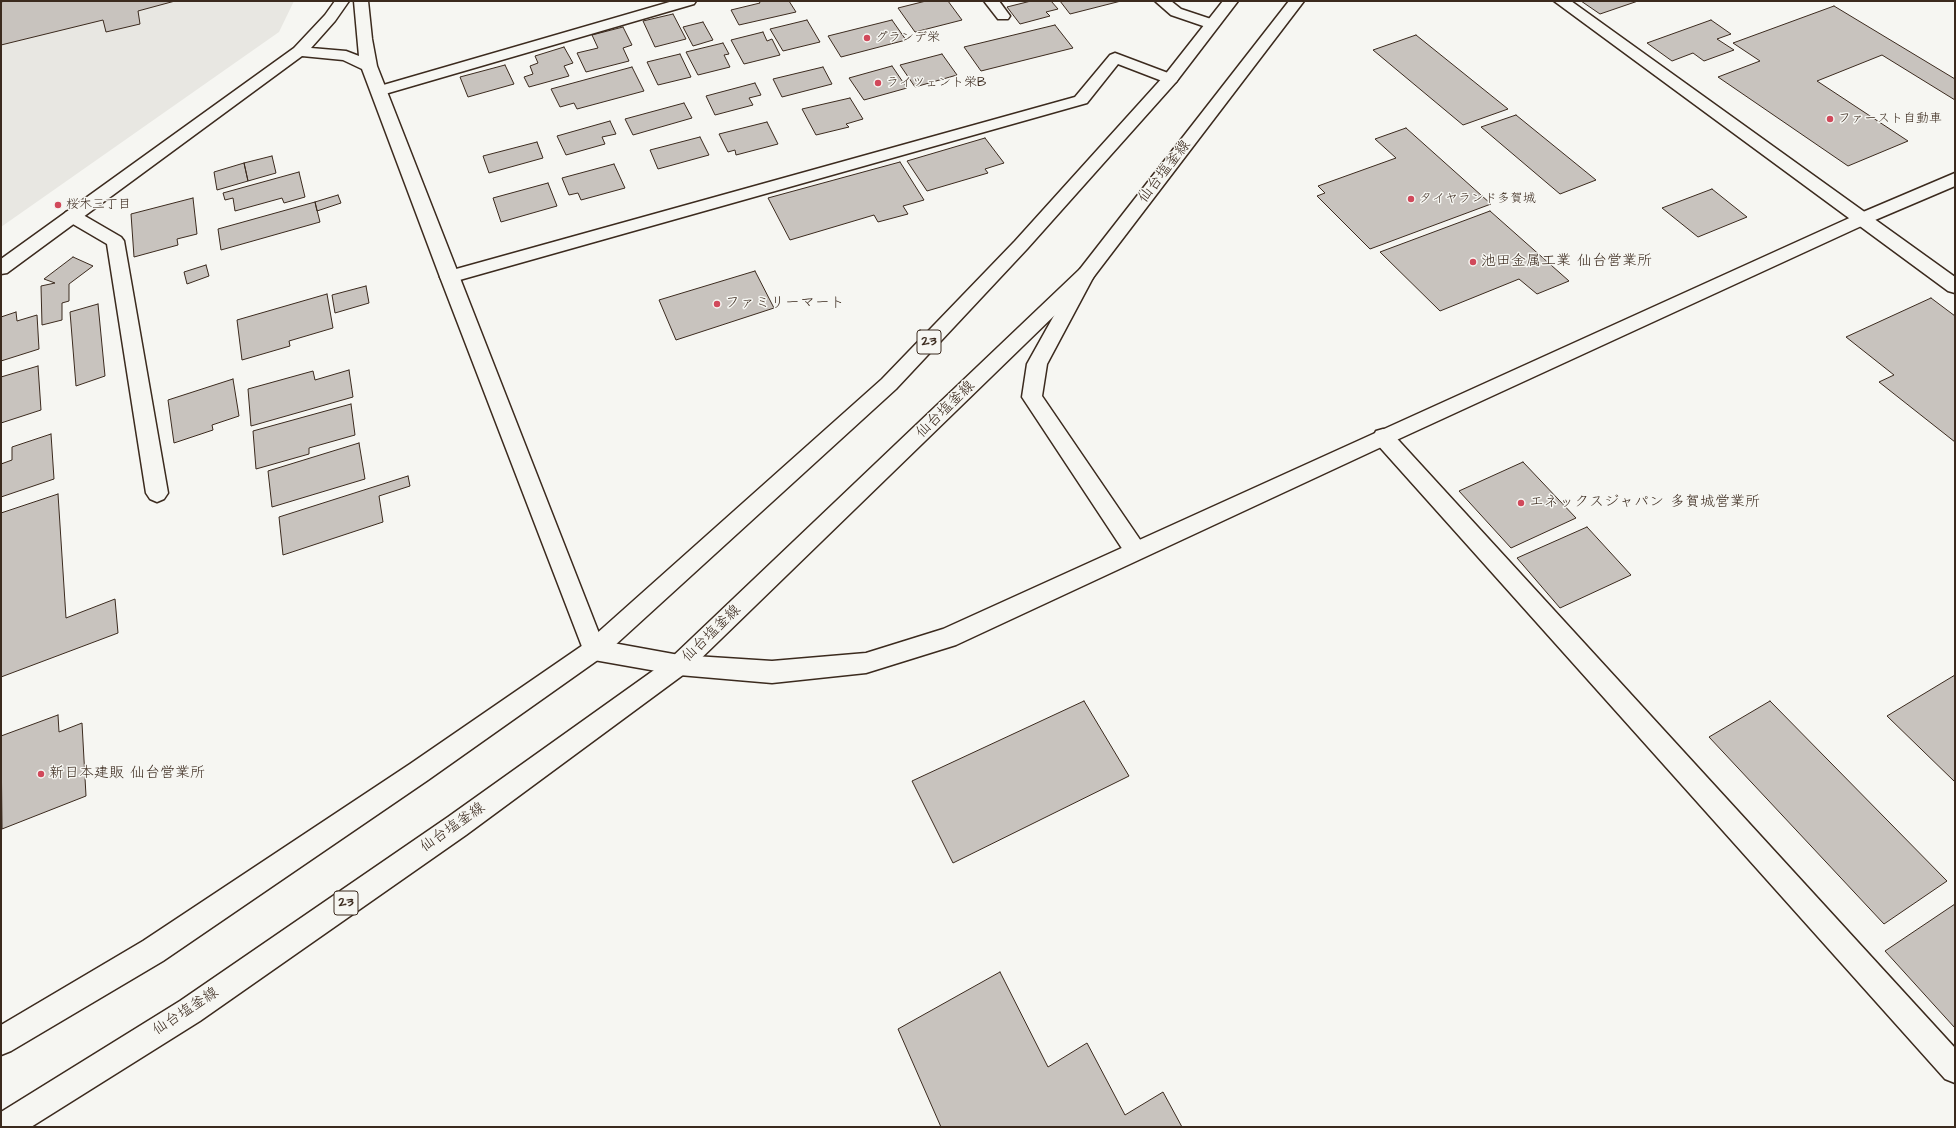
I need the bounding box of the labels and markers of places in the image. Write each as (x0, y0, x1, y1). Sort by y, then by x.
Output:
place label: グランデ栄 (875, 30, 940, 46)
marker: グランデ栄 (862, 33, 872, 43)
place label: ライツェント栄B (886, 75, 986, 91)
marker: ライツェント栄B (873, 78, 883, 88)
place label: ファースト自動車 (1838, 111, 1942, 127)
marker: ファースト自動車 (1825, 114, 1835, 124)
place label: タイヤランド多賀城 (1419, 191, 1536, 207)
marker: タイヤランド多賀城 (1406, 194, 1416, 204)
place label: 桜木三丁目 (66, 197, 131, 213)
marker: 桜木三丁目 (53, 200, 63, 210)
place label: 池田金属工業 仙台営業所 (1481, 253, 1652, 271)
marker: 池田金属工業 仙台営業所 (1468, 257, 1478, 267)
place label: ファミリーマート (725, 295, 845, 313)
marker: ファミリーマート (712, 299, 722, 309)
place label: エネックスジャパン 多賀城営業所 (1529, 494, 1760, 512)
marker: エネックスジャパン 多賀城営業所 (1516, 498, 1526, 508)
place label: 新日本建販 仙台営業所 (49, 765, 205, 783)
marker: 新日本建販 仙台営業所 (36, 769, 46, 779)

